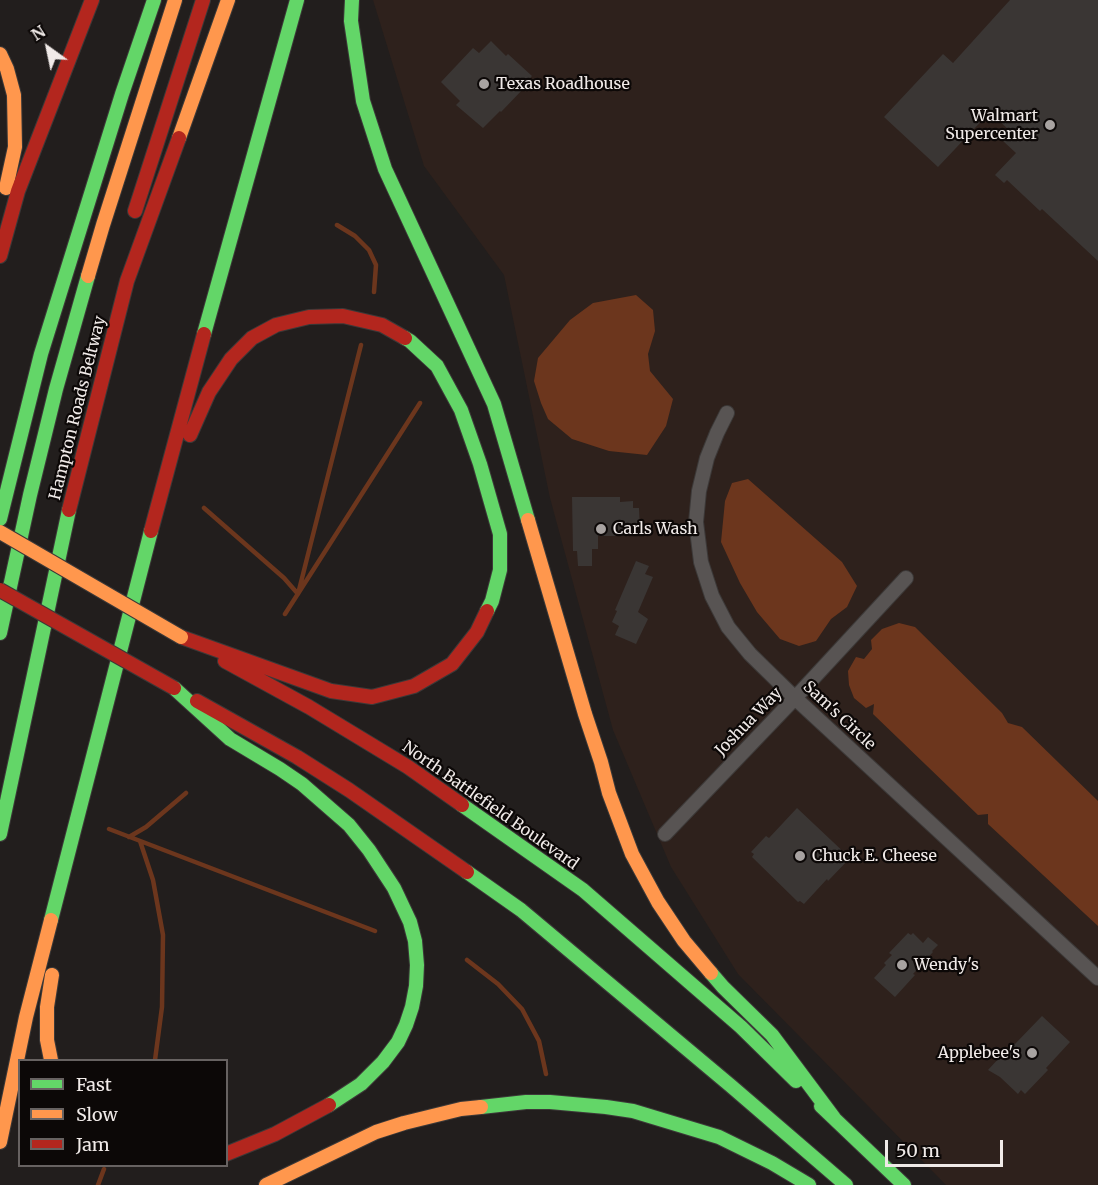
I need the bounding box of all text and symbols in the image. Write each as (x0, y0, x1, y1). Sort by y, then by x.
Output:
north arrow (18, 18, 78, 78)
text: N (27, 21, 49, 45)
place label: Texas Roadhouse (496, 74, 630, 94)
marker: Texas Roadhouse (477, 77, 491, 91)
place label: Walmart Supercenter (945, 106, 1038, 144)
marker: Walmart Supercenter (1043, 118, 1057, 132)
street label: Hampton Roads Beltway (46, 314, 110, 502)
place label: Carls Wash (613, 519, 698, 539)
marker: Carls Wash (594, 522, 608, 536)
street label: Sam's Circle (799, 678, 879, 754)
street label: Joshua Way (712, 684, 786, 760)
street label: North Battlefield Boulevard (398, 738, 582, 874)
place label: Chuck E. Cheese (812, 846, 937, 866)
marker: Chuck E. Cheese (793, 849, 807, 863)
place label: Wendy's (914, 955, 979, 975)
marker: Wendy's (895, 958, 909, 972)
place label: Applebee's (938, 1043, 1020, 1063)
marker: Applebee's (1025, 1046, 1039, 1060)
legend (18, 1059, 228, 1167)
text: Fast (76, 1073, 112, 1096)
text: Slow (76, 1103, 118, 1126)
scale bar (888, 1128, 1006, 1166)
text: Jam (76, 1133, 110, 1156)
text: 50 m (896, 1139, 940, 1162)

